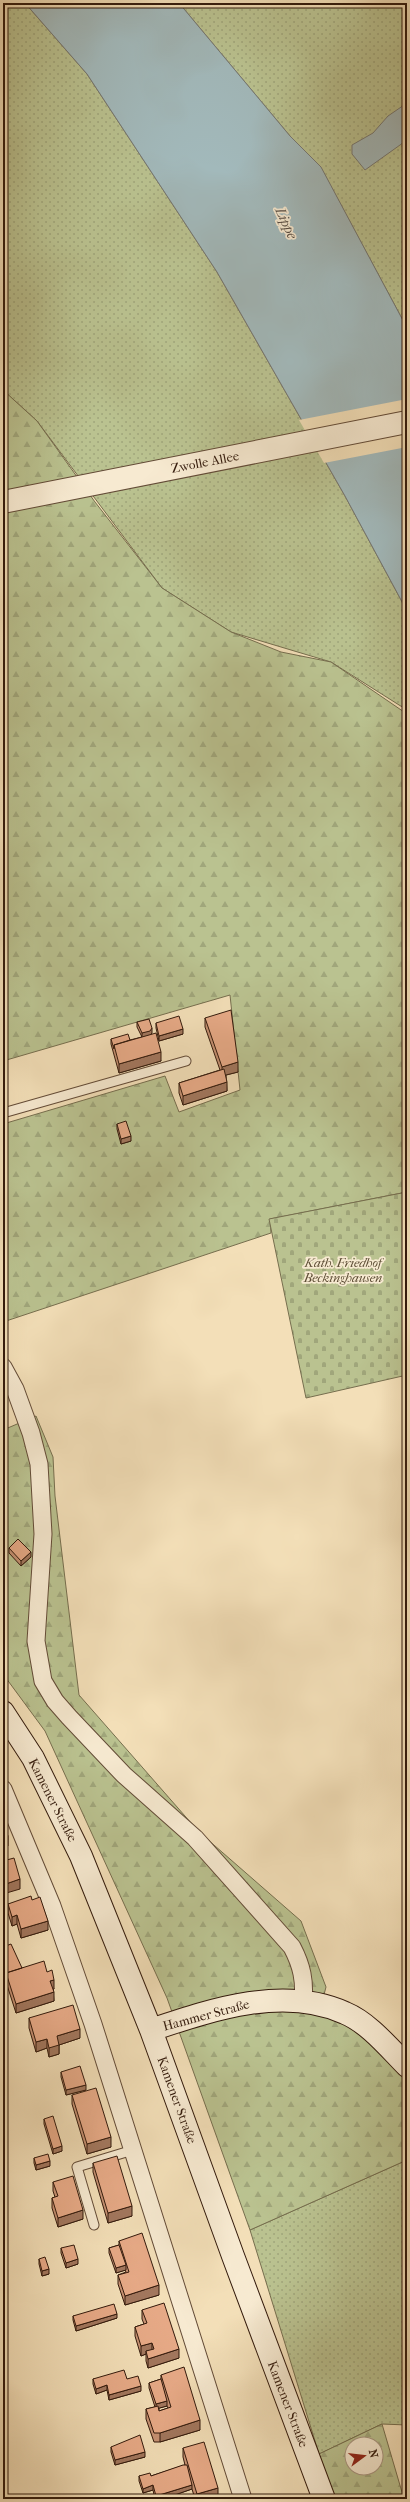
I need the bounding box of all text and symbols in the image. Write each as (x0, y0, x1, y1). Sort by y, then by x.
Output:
water label: Lippe (271, 204, 301, 242)
street label: Zwolle Allee (170, 448, 241, 476)
park label: Kath. Friedhof Beckinghausen (303, 1255, 385, 1285)
street label: Kamener Straße (26, 1756, 81, 1845)
street label: Hammer Straße (161, 1996, 252, 2034)
street label: Kamener Straße (154, 2054, 200, 2146)
street label: Kamener Straße (265, 2359, 312, 2450)
north arrow (344, 2436, 384, 2476)
text: N (366, 2448, 381, 2460)

